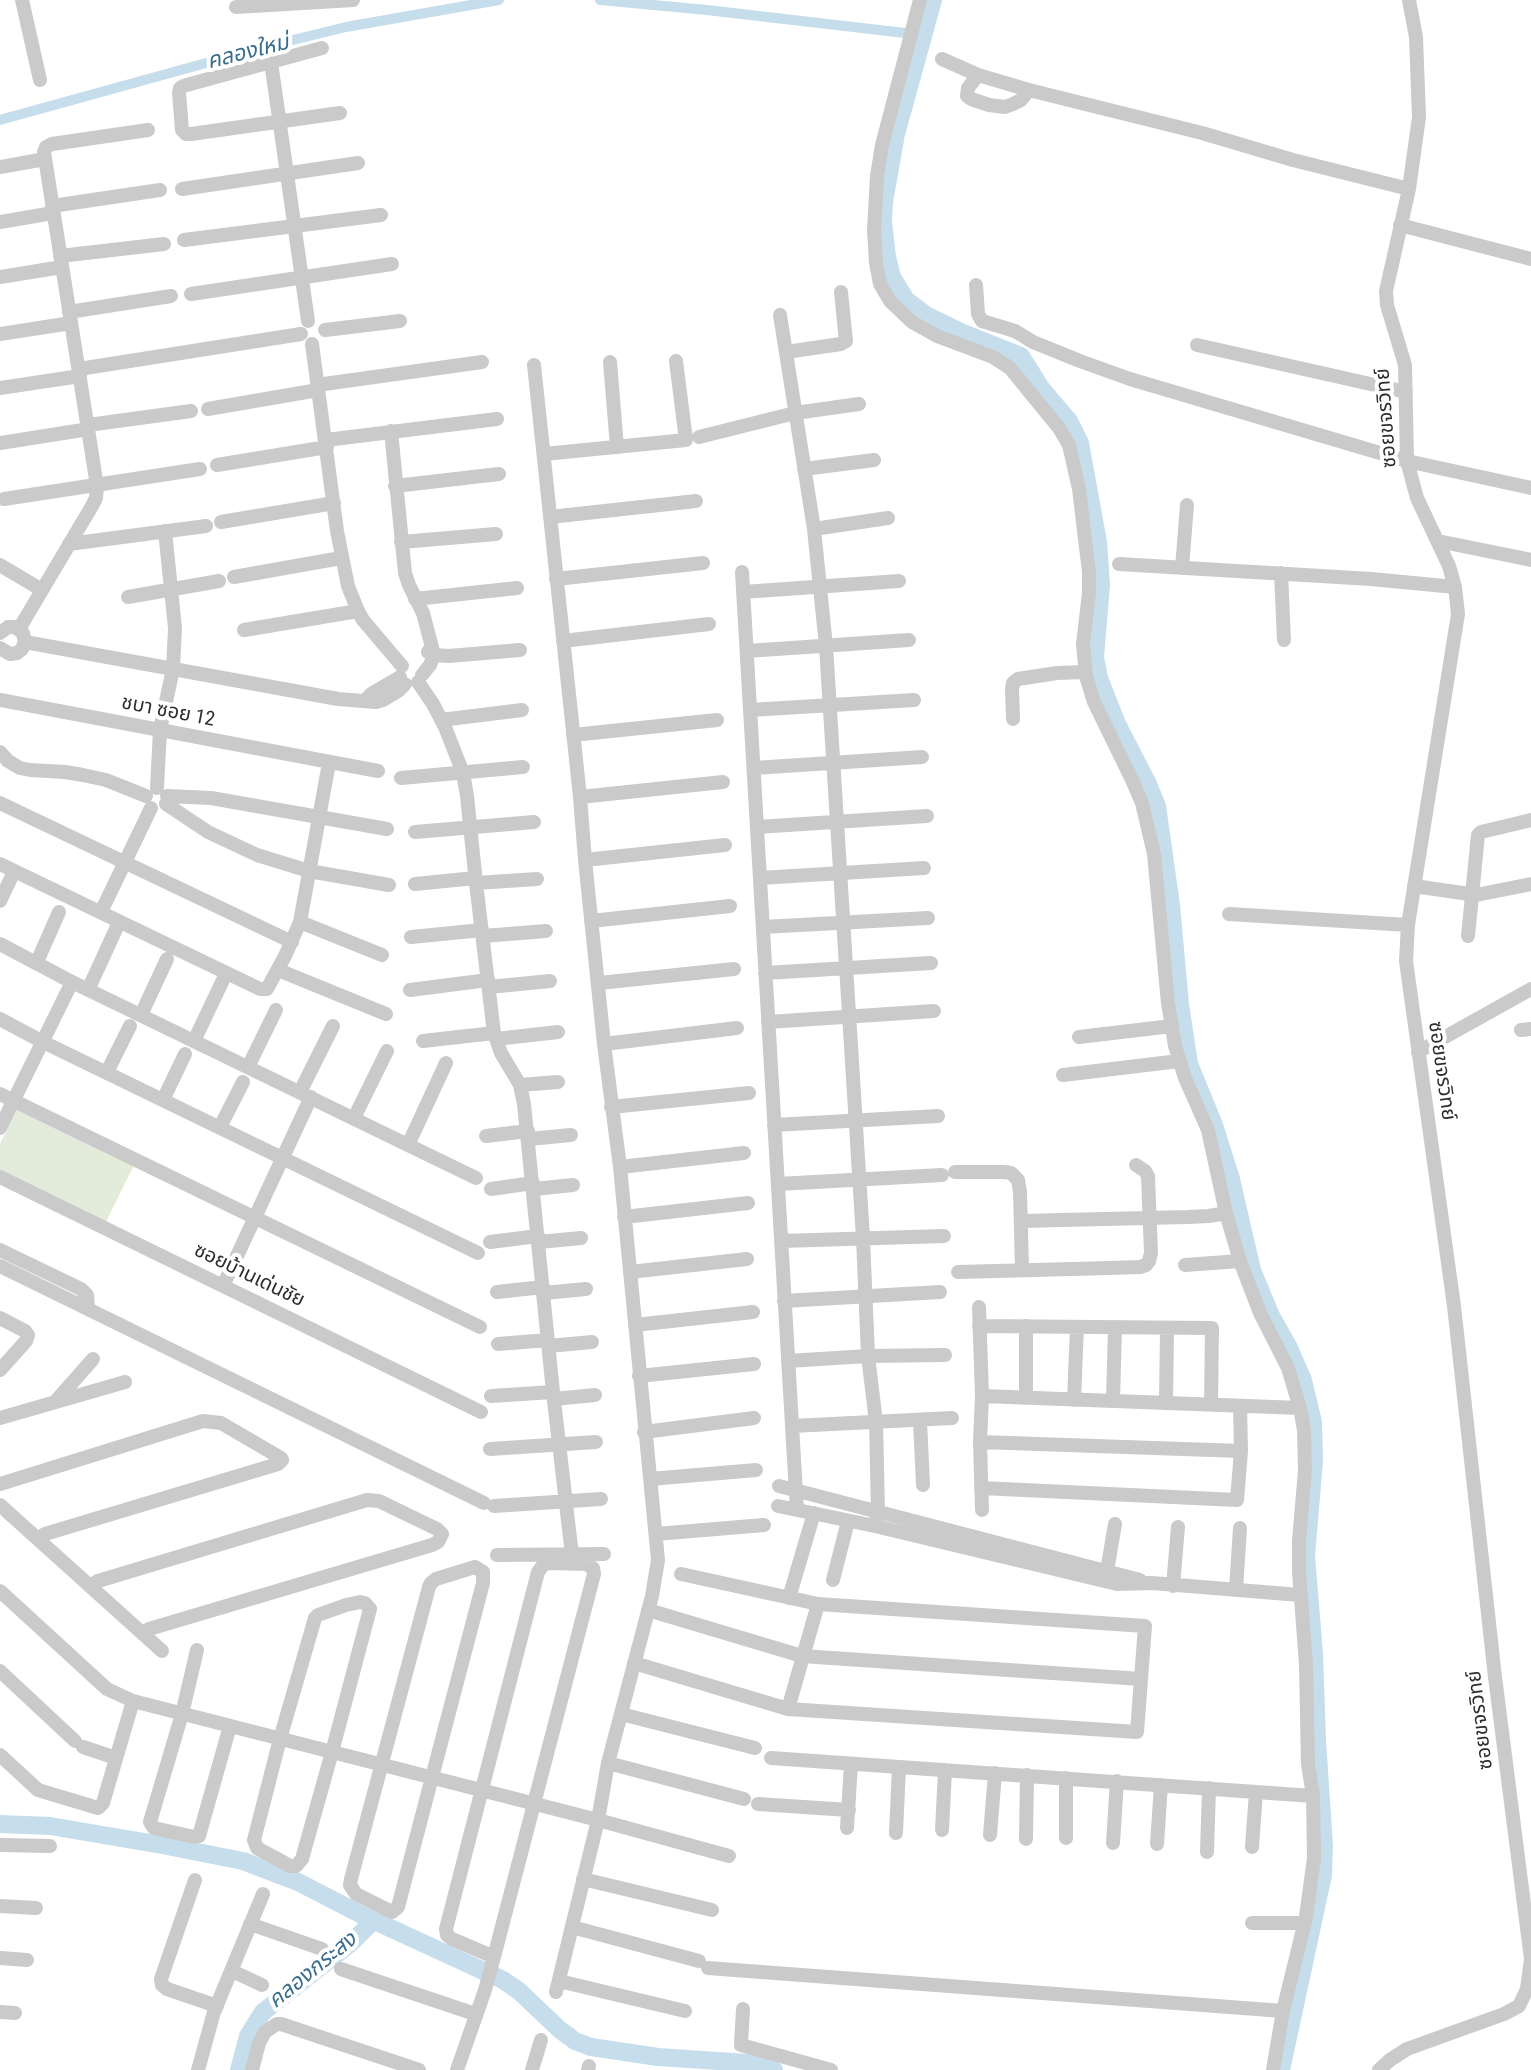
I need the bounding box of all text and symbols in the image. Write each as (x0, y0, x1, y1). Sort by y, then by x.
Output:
water label: คลองใหม่ (204, 30, 292, 76)
street label: ซอยขจรวิทย์ (1372, 367, 1402, 469)
street label: ชบา ซอย 12 (119, 691, 217, 733)
street label: ซอยขจรวิทย์ (1422, 1020, 1460, 1122)
street label: ซอยบ้านเด่นชัย (190, 1239, 308, 1313)
street label: ซอยขจรวิทย์ (1463, 1669, 1499, 1771)
water label: คลองกระสง (263, 1927, 363, 2015)

